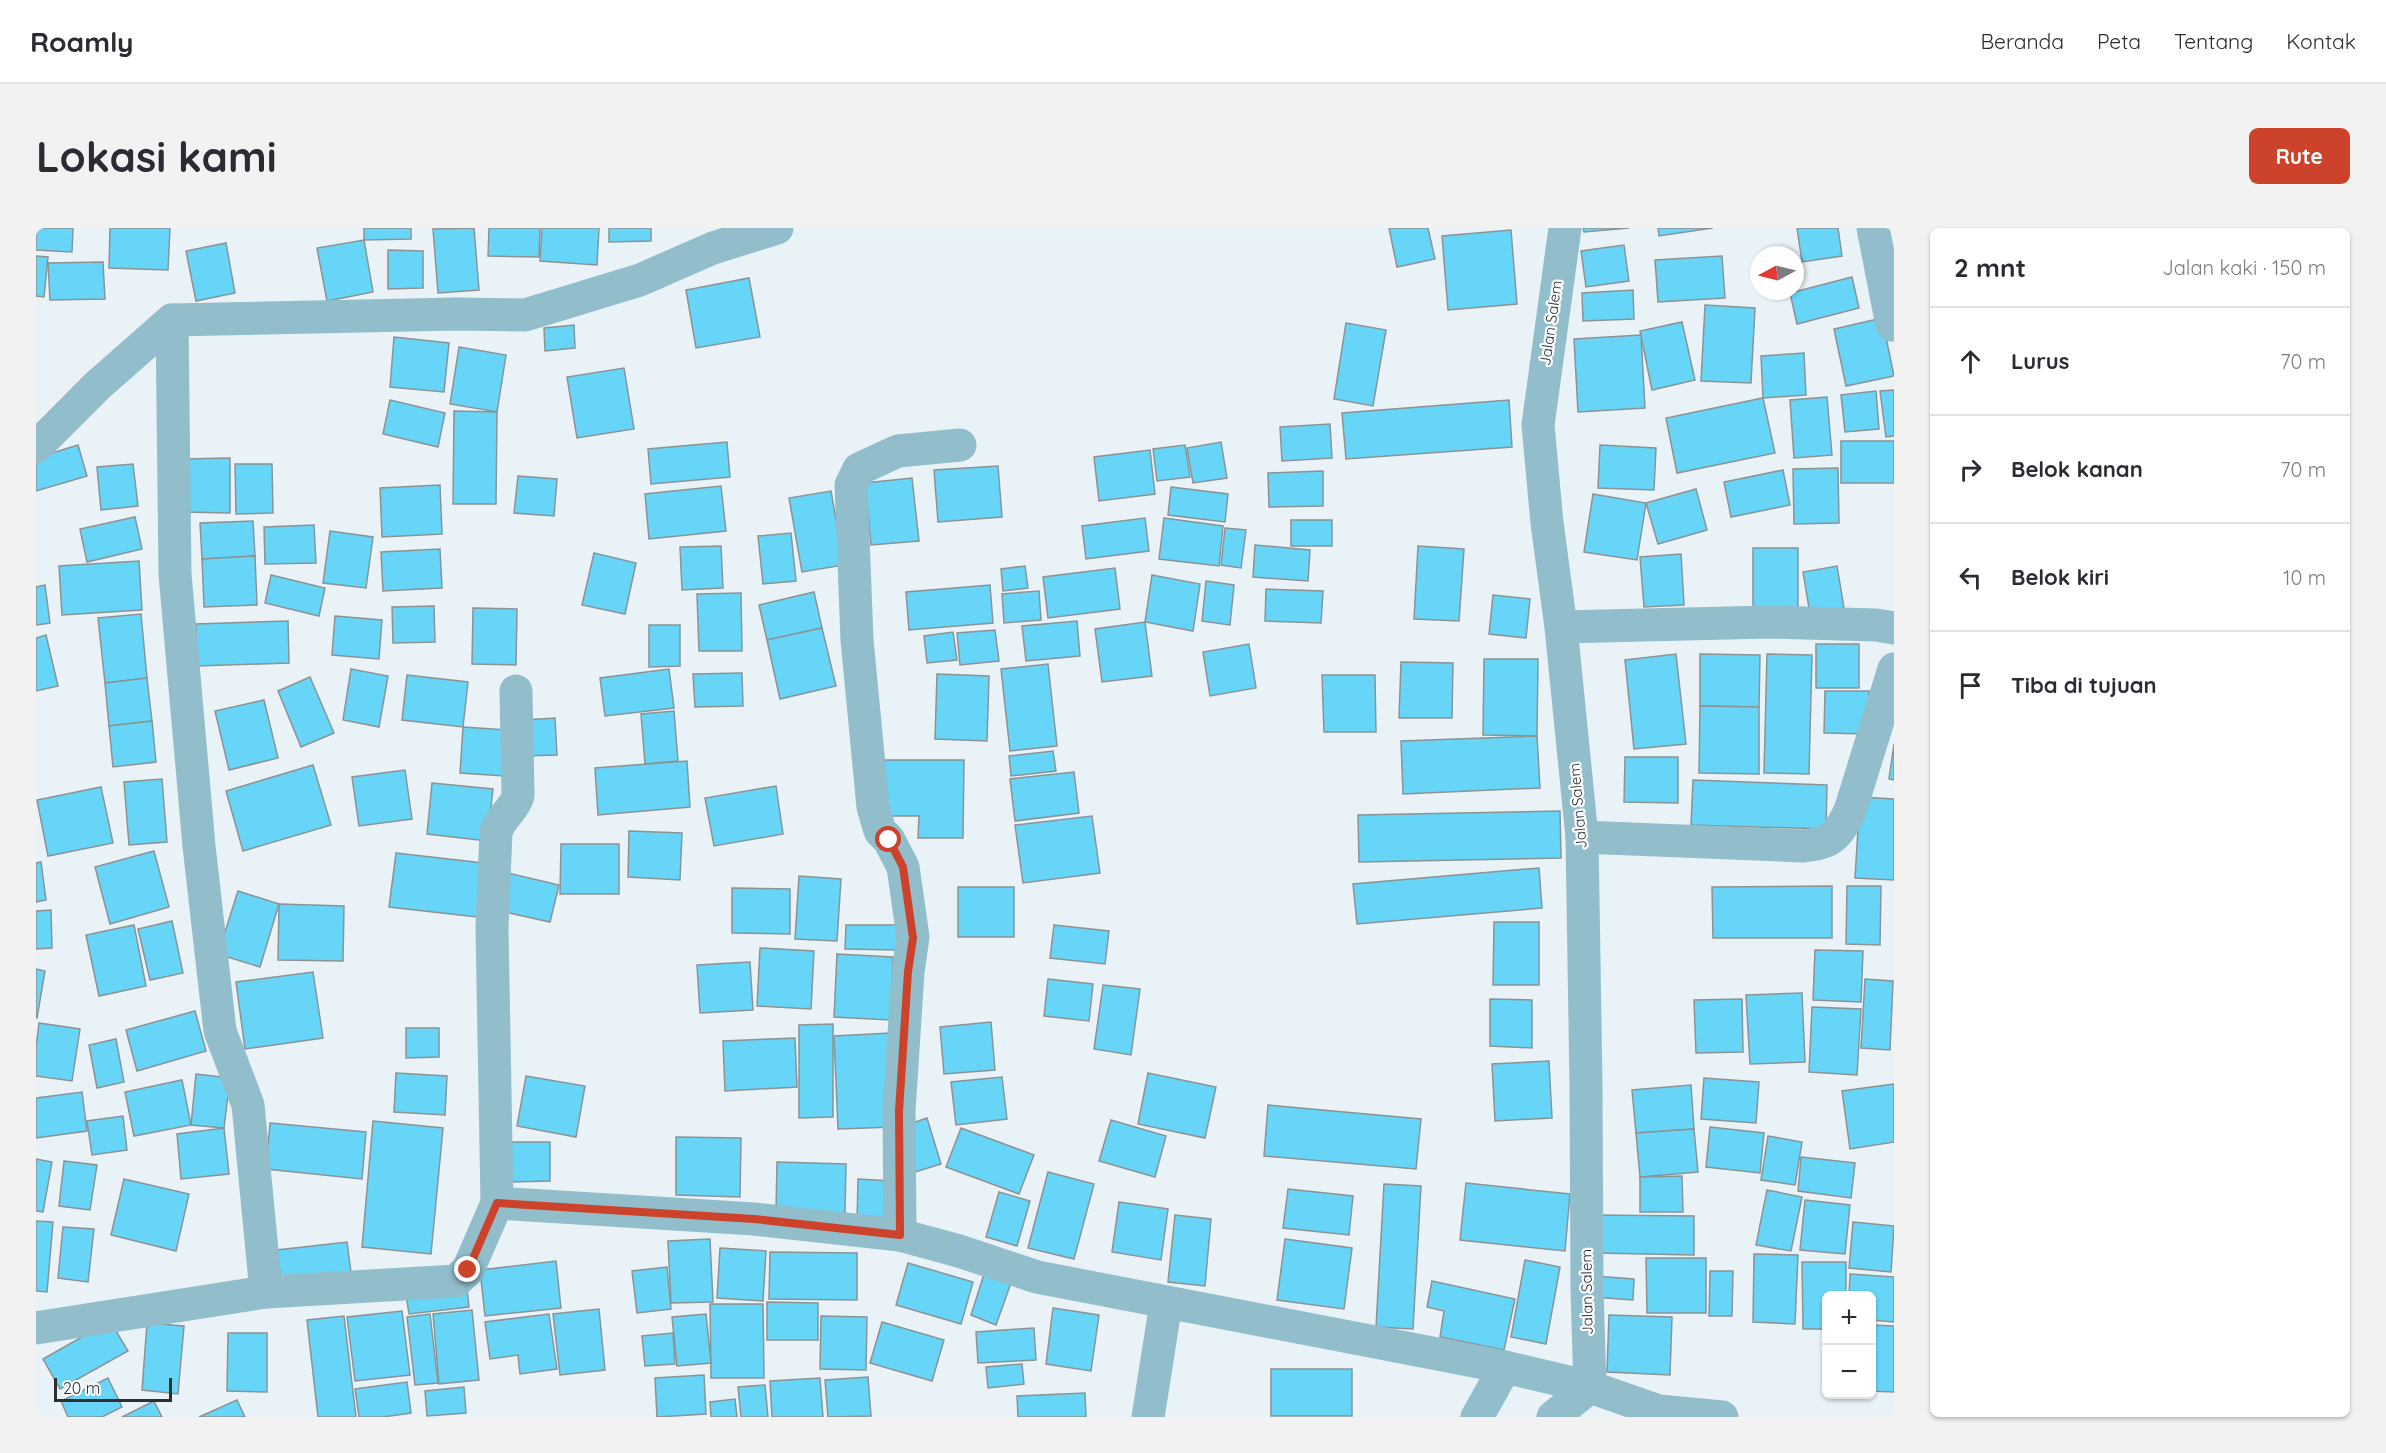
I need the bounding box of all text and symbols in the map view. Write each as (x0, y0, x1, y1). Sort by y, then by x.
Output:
text: Roamly (30, 24, 134, 59)
text: Beranda (1980, 28, 2064, 54)
text: Peta (2097, 28, 2141, 54)
text: Tentang (2174, 28, 2253, 54)
text: Kontak (2286, 28, 2356, 54)
button: Rute (2249, 128, 2350, 184)
text: Lokasi kami (36, 130, 277, 183)
north arrow (1750, 246, 1804, 300)
text: 2 mnt (1954, 251, 2026, 284)
text: Jalan kaki · 150 m (2162, 255, 2326, 280)
street label: Jalan Salem (1535, 279, 1566, 367)
icon: ahead (1954, 345, 1987, 378)
text: Lurus (2011, 347, 2069, 375)
text: 70 m (2280, 349, 2326, 374)
icon: right (1954, 453, 1987, 486)
text: Belok kanan (2011, 455, 2143, 483)
text: 70 m (2280, 457, 2326, 482)
icon: left (1954, 561, 1987, 594)
text: Belok kiri (2011, 563, 2109, 591)
text: 10 m (2283, 565, 2326, 590)
icon: arrive (1954, 669, 1987, 702)
text: Tiba di tujuan (2011, 671, 2157, 699)
street label: Jalan Salem (1564, 762, 1591, 850)
route start (875, 826, 901, 852)
street label: Jalan Salem (1576, 1249, 1597, 1335)
route end (454, 1256, 480, 1282)
map controls (1822, 1291, 1876, 1399)
button: + (1822, 1291, 1876, 1345)
button: − (1822, 1345, 1876, 1399)
scale bar (54, 1375, 172, 1402)
text: 20 m (63, 1378, 100, 1398)

